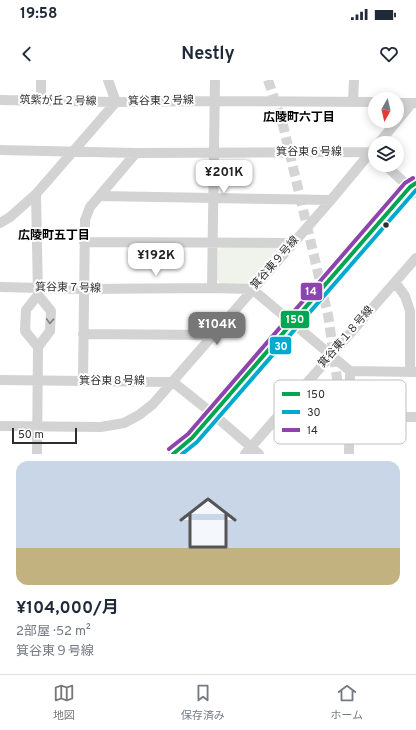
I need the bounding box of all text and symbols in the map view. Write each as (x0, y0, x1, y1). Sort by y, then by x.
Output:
text: 19:58 (20, 5, 57, 24)
icon: back (16, 43, 38, 65)
text: Nestly (181, 43, 235, 66)
icon: heart (378, 43, 400, 65)
north arrow (368, 92, 404, 128)
map controls (368, 92, 404, 172)
street label: 筑紫が丘２号線 (19, 93, 97, 109)
street label: 箕谷東２号線 (128, 93, 194, 109)
district label: 広陵町六丁目 (263, 110, 335, 126)
button: layers (368, 136, 404, 172)
street label: 箕谷東６号線 (276, 145, 342, 159)
pin: ¥201K (196, 160, 252, 194)
text: ¥201K (205, 165, 243, 181)
unlabelled marker (381, 220, 391, 230)
district label: 広陵町五丁目 (18, 228, 90, 244)
street label: 箕谷東９号線 (248, 234, 302, 292)
pin: ¥192K (128, 243, 184, 277)
text: ¥192K (137, 248, 175, 264)
street label: 箕谷東７号線 (35, 280, 101, 296)
line badge: 14 (300, 282, 323, 301)
text: 14 (305, 285, 317, 299)
street label: 箕谷東１８号線 (315, 303, 377, 371)
line badge: 150 (280, 310, 310, 329)
pin: ¥104K (189, 312, 245, 346)
text: 150 (286, 313, 304, 327)
text: ¥104K (197, 317, 237, 333)
one-way arrow (46, 318, 54, 324)
line badge: 30 (269, 336, 292, 355)
text: 30 (274, 340, 288, 354)
street label: 箕谷東８号線 (79, 374, 145, 388)
legend (274, 380, 406, 444)
text: 150 (307, 388, 325, 402)
text: 30 (307, 406, 321, 420)
text: 14 (307, 424, 318, 438)
scale bar (12, 426, 77, 445)
text: 50 m (18, 428, 44, 442)
icon: home (172, 487, 244, 559)
text: ¥104,000/月 (16, 598, 119, 620)
text: 2部屋 · 52 m² (16, 624, 91, 640)
text: 箕谷東９号線 (16, 644, 94, 660)
tab: 地図 (53, 682, 75, 723)
tab: 保存済み (181, 682, 225, 723)
tab: ホーム (330, 682, 363, 723)

